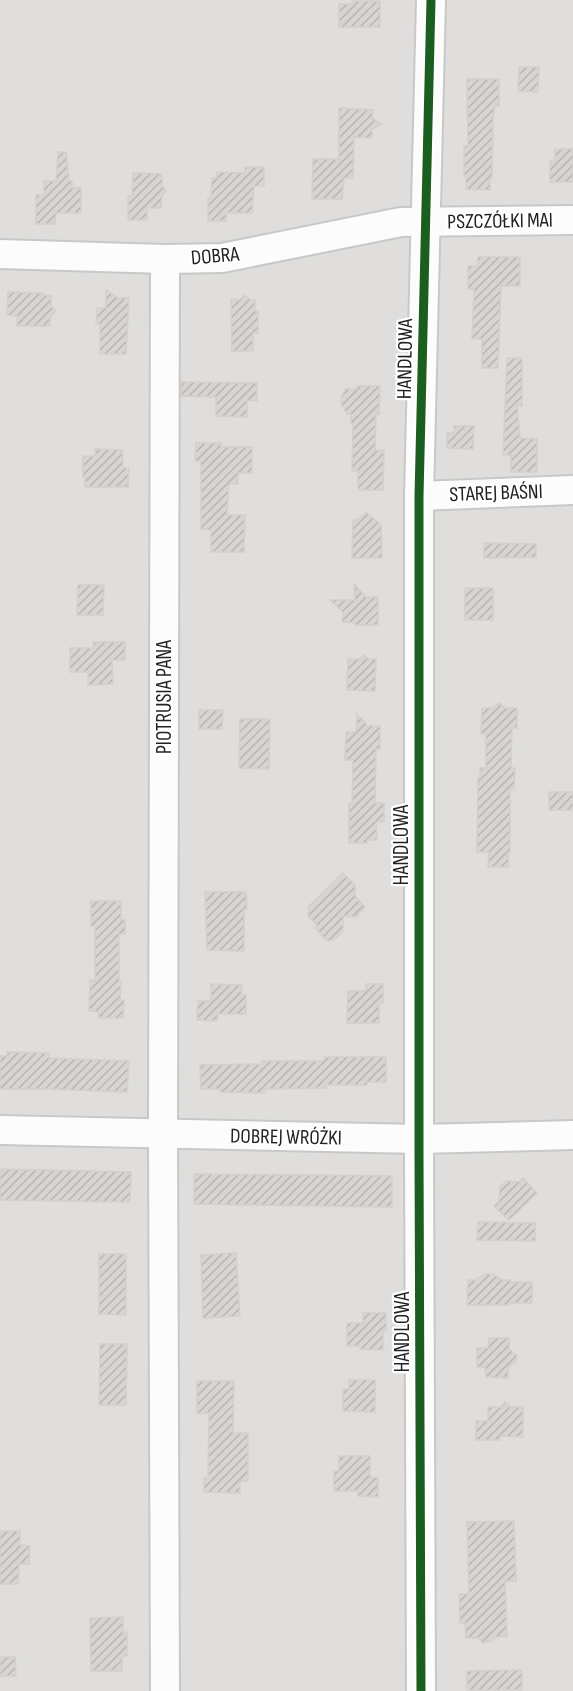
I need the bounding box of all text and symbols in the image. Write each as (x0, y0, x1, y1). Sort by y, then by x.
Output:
street label: PSZCZÓŁKI MAI (447, 208, 553, 234)
street label: DOBRA (190, 241, 241, 271)
street label: HANDLOWA (392, 318, 418, 399)
street label: STAREJ BAŚNI (449, 479, 543, 507)
street label: PIOTRUSIA PANA (152, 639, 177, 754)
street label: HANDLOWA (389, 804, 414, 885)
street label: DOBREJ WRÓŻKI (230, 1124, 342, 1150)
street label: HANDLOWA (390, 1291, 415, 1372)

